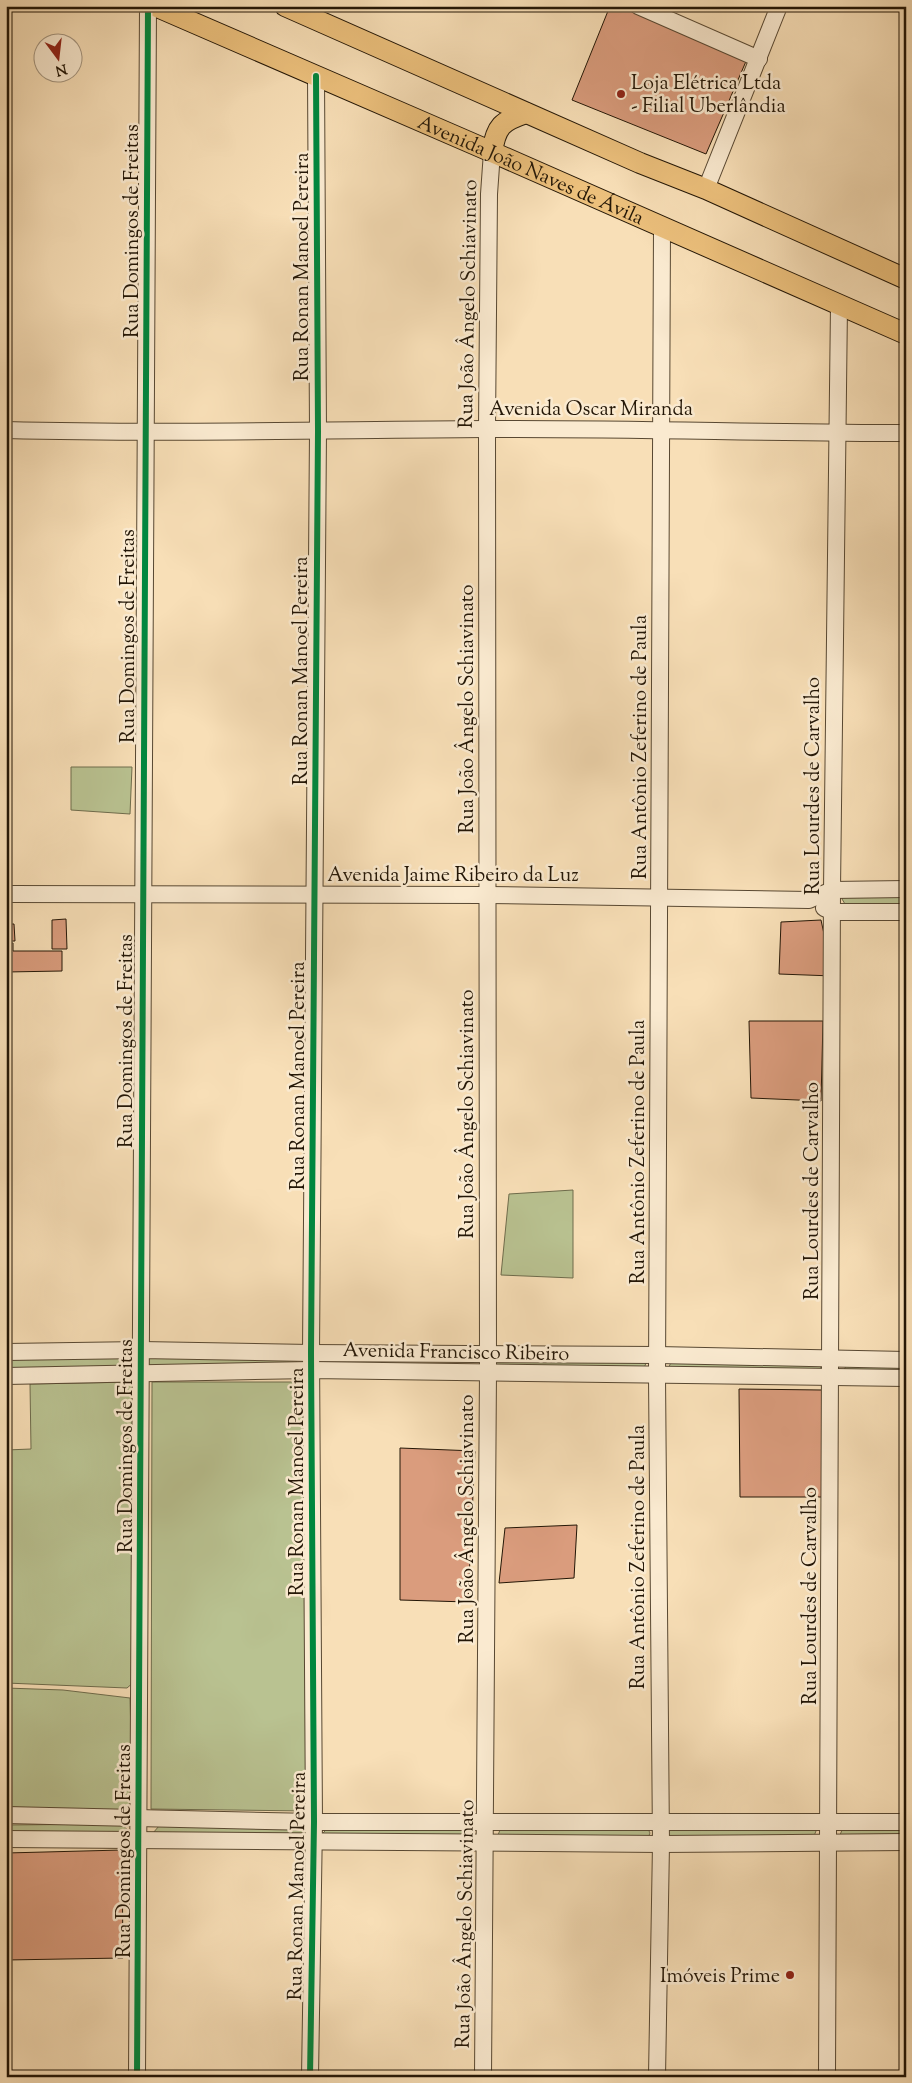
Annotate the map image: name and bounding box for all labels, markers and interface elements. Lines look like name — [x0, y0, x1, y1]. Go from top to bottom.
north arrow — [32, 32, 82, 82]
text: N — [53, 58, 69, 80]
place label: Loja Elétrica Ltda - Filial Uberlândia — [631, 70, 786, 122]
marker: Loja Elétrica Ltda - Filial Uberlândia — [615, 88, 627, 100]
street label: Avenida João Naves de Ávila — [412, 109, 648, 234]
street label: Rua Domingos de Freitas — [119, 124, 148, 338]
street label: Rua Ronan Manoel Pereira — [289, 153, 318, 381]
street label: Rua João Ângelo Schiavinato — [452, 179, 486, 429]
street label: Avenida Oscar Miranda — [489, 396, 693, 425]
street label: Rua Domingos de Freitas — [115, 529, 144, 743]
street label: Rua Ronan Manoel Pereira — [288, 557, 317, 785]
street label: Rua João Ângelo Schiavinato — [453, 584, 483, 833]
street label: Rua Antônio Zeferino de Paula — [627, 615, 656, 879]
street label: Rua Lourdes de Carvalho — [800, 677, 829, 895]
street label: Avenida Jaime Ribeiro da Luz — [327, 862, 579, 891]
street label: Rua Domingos de Freitas — [113, 934, 142, 1148]
street label: Rua Ronan Manoel Pereira — [285, 962, 314, 1190]
street label: Rua João Ângelo Schiavinato — [453, 989, 483, 1238]
street label: Rua Antônio Zeferino de Paula — [625, 1020, 654, 1284]
street label: Rua Lourdes de Carvalho — [799, 1082, 828, 1300]
street label: Avenida Francisco Ribeiro — [342, 1337, 570, 1370]
street label: Rua Domingos de Freitas — [113, 1339, 142, 1553]
street label: Rua Ronan Manoel Pereira — [284, 1368, 313, 1596]
street label: Rua João Ângelo Schiavinato — [453, 1394, 483, 1643]
street label: Rua Antônio Zeferino de Paula — [625, 1425, 654, 1689]
street label: Rua Lourdes de Carvalho — [797, 1487, 826, 1705]
street label: Rua Domingos de Freitas — [111, 1744, 140, 1958]
street label: Rua Ronan Manoel Pereira — [282, 1771, 315, 2001]
street label: Rua João Ângelo Schiavinato — [449, 1799, 483, 2049]
place label: Imóveis Prime — [660, 1963, 780, 1992]
marker: Imóveis Prime — [784, 1969, 796, 1981]

